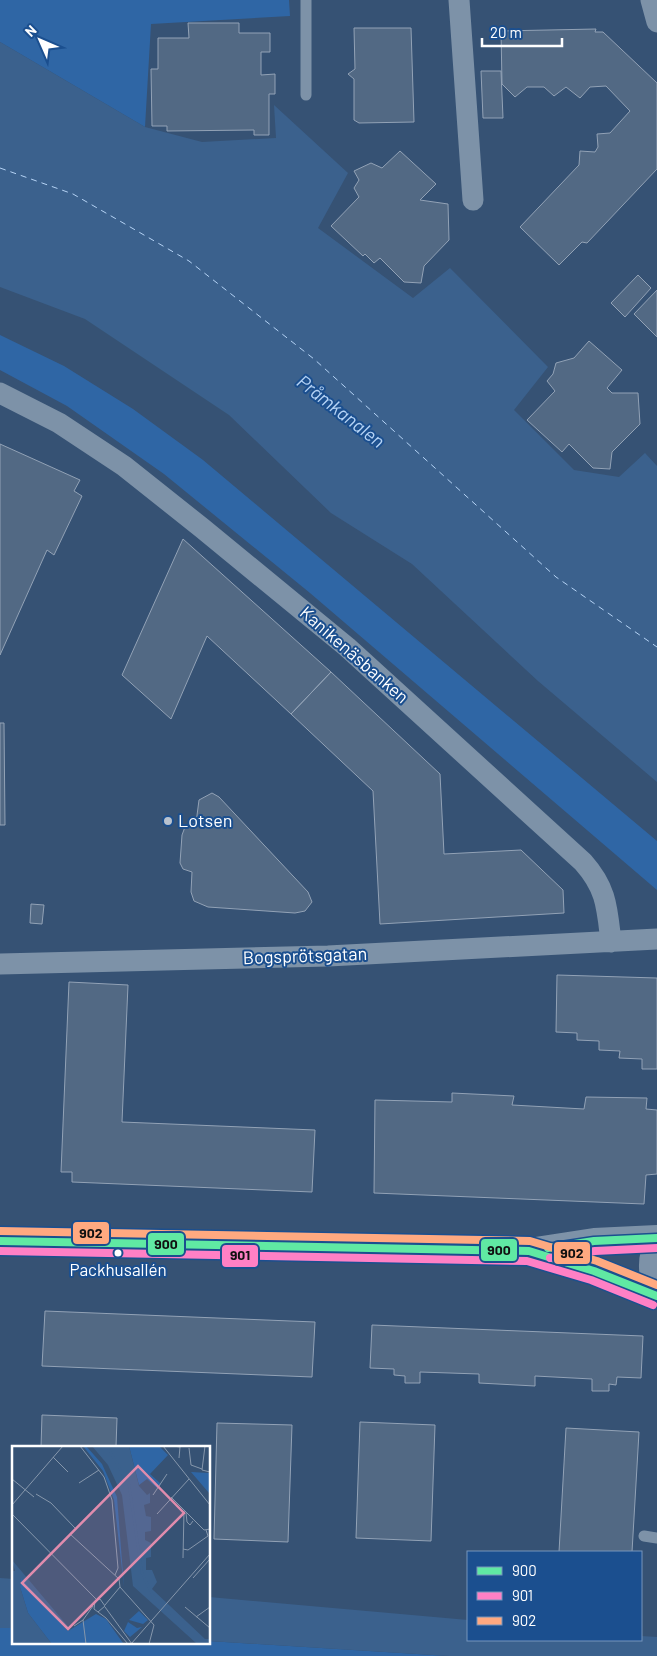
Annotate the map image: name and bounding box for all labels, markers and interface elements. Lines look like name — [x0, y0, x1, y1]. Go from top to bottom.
north arrow — [15, 15, 65, 65]
scale bar — [482, 15, 562, 47]
text: N — [21, 21, 40, 40]
text: 20 m — [490, 23, 522, 41]
water label: Pråmkanalen — [293, 369, 390, 452]
street label: Kanikenäsbanken — [296, 601, 414, 707]
place label: Lotsen — [178, 809, 232, 831]
marker: Lotsen — [162, 815, 174, 827]
street label: Bogsprötsgatan — [242, 942, 368, 968]
line badge: 902 — [72, 1221, 110, 1245]
text: 902 — [79, 1224, 103, 1241]
line badge: 900 — [147, 1232, 185, 1256]
text: 900 — [154, 1235, 178, 1252]
line badge: 900 — [480, 1238, 518, 1262]
text: 900 — [487, 1241, 511, 1258]
line badge: 902 — [553, 1241, 591, 1265]
line badge: 901 — [221, 1244, 259, 1268]
text: 902 — [560, 1244, 584, 1261]
text: 901 — [230, 1246, 250, 1263]
marker: Packhusallén — [113, 1248, 123, 1258]
place label: Packhusallén — [69, 1259, 167, 1279]
inset map — [12, 1446, 210, 1644]
legend — [467, 1551, 642, 1641]
text: 900 — [512, 1561, 537, 1579]
text: 901 — [512, 1586, 533, 1604]
text: 902 — [512, 1611, 536, 1629]

